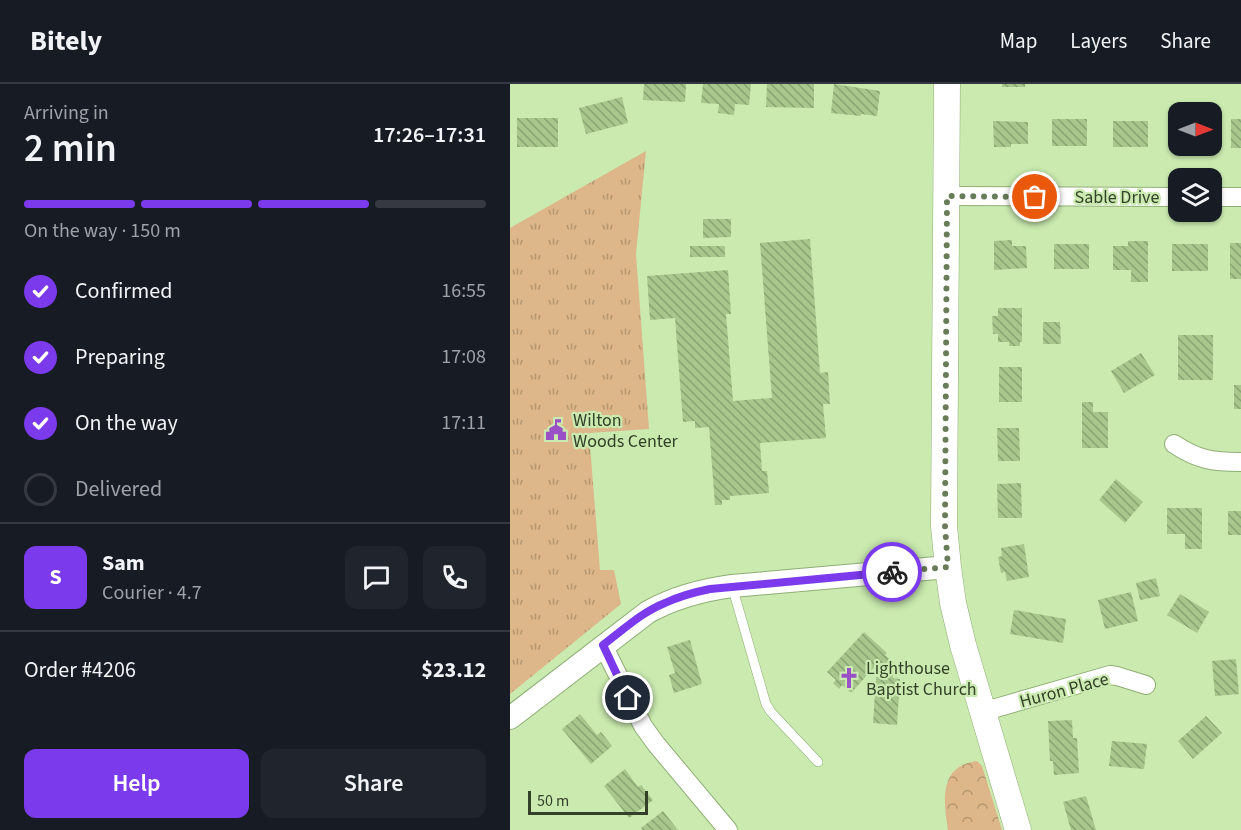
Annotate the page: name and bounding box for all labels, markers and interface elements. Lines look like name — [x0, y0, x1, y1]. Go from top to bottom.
text: Bitely — [30, 21, 102, 61]
text: Map — [1000, 26, 1037, 56]
text: Layers — [1070, 26, 1127, 56]
text: Share — [1160, 26, 1211, 56]
text: Arriving in — [24, 99, 109, 127]
north arrow — [1168, 102, 1222, 156]
map controls — [1168, 102, 1222, 222]
text: 17:26–17:31 — [373, 119, 486, 151]
text: 2 min — [24, 121, 117, 177]
button: layers — [1168, 168, 1222, 222]
pin — [1009, 171, 1060, 222]
icon: bag — [1018, 180, 1051, 213]
street label: Sable Drive — [1075, 185, 1159, 210]
text: On the way · 150 m — [24, 217, 181, 245]
icon: check — [24, 275, 57, 308]
text: Confirmed — [75, 275, 172, 307]
text: 16:55 — [441, 277, 486, 305]
icon: check — [24, 341, 57, 374]
text: Preparing — [75, 341, 165, 373]
text: 17:08 — [441, 343, 486, 371]
icon: check — [24, 407, 57, 440]
text: On the way — [75, 407, 178, 439]
place label: Wilton Woods Center — [573, 408, 679, 454]
text: 17:11 — [441, 409, 486, 437]
public building icon: Wilton Woods Center — [544, 418, 568, 442]
text: Delivered — [75, 473, 162, 505]
courier — [862, 542, 922, 602]
button: chat — [345, 546, 408, 609]
button: phone — [423, 546, 486, 609]
text: Sam — [102, 547, 145, 579]
icon: bike — [876, 556, 909, 589]
text: S — [49, 561, 62, 593]
text: Courier · 4.7 — [102, 579, 202, 607]
text: Order #4206 — [24, 654, 136, 686]
text: $23.12 — [421, 654, 486, 686]
place label: Lighthouse Baptist Church — [866, 656, 977, 702]
church icon: Lighthouse Baptist Church — [837, 666, 861, 690]
street label: Huron Place — [1017, 667, 1112, 714]
pin — [602, 672, 653, 723]
icon: home — [611, 681, 644, 714]
button: Help — [24, 749, 249, 818]
button: Share — [261, 749, 486, 818]
scale bar — [528, 788, 648, 816]
text: 50 m — [537, 790, 569, 812]

